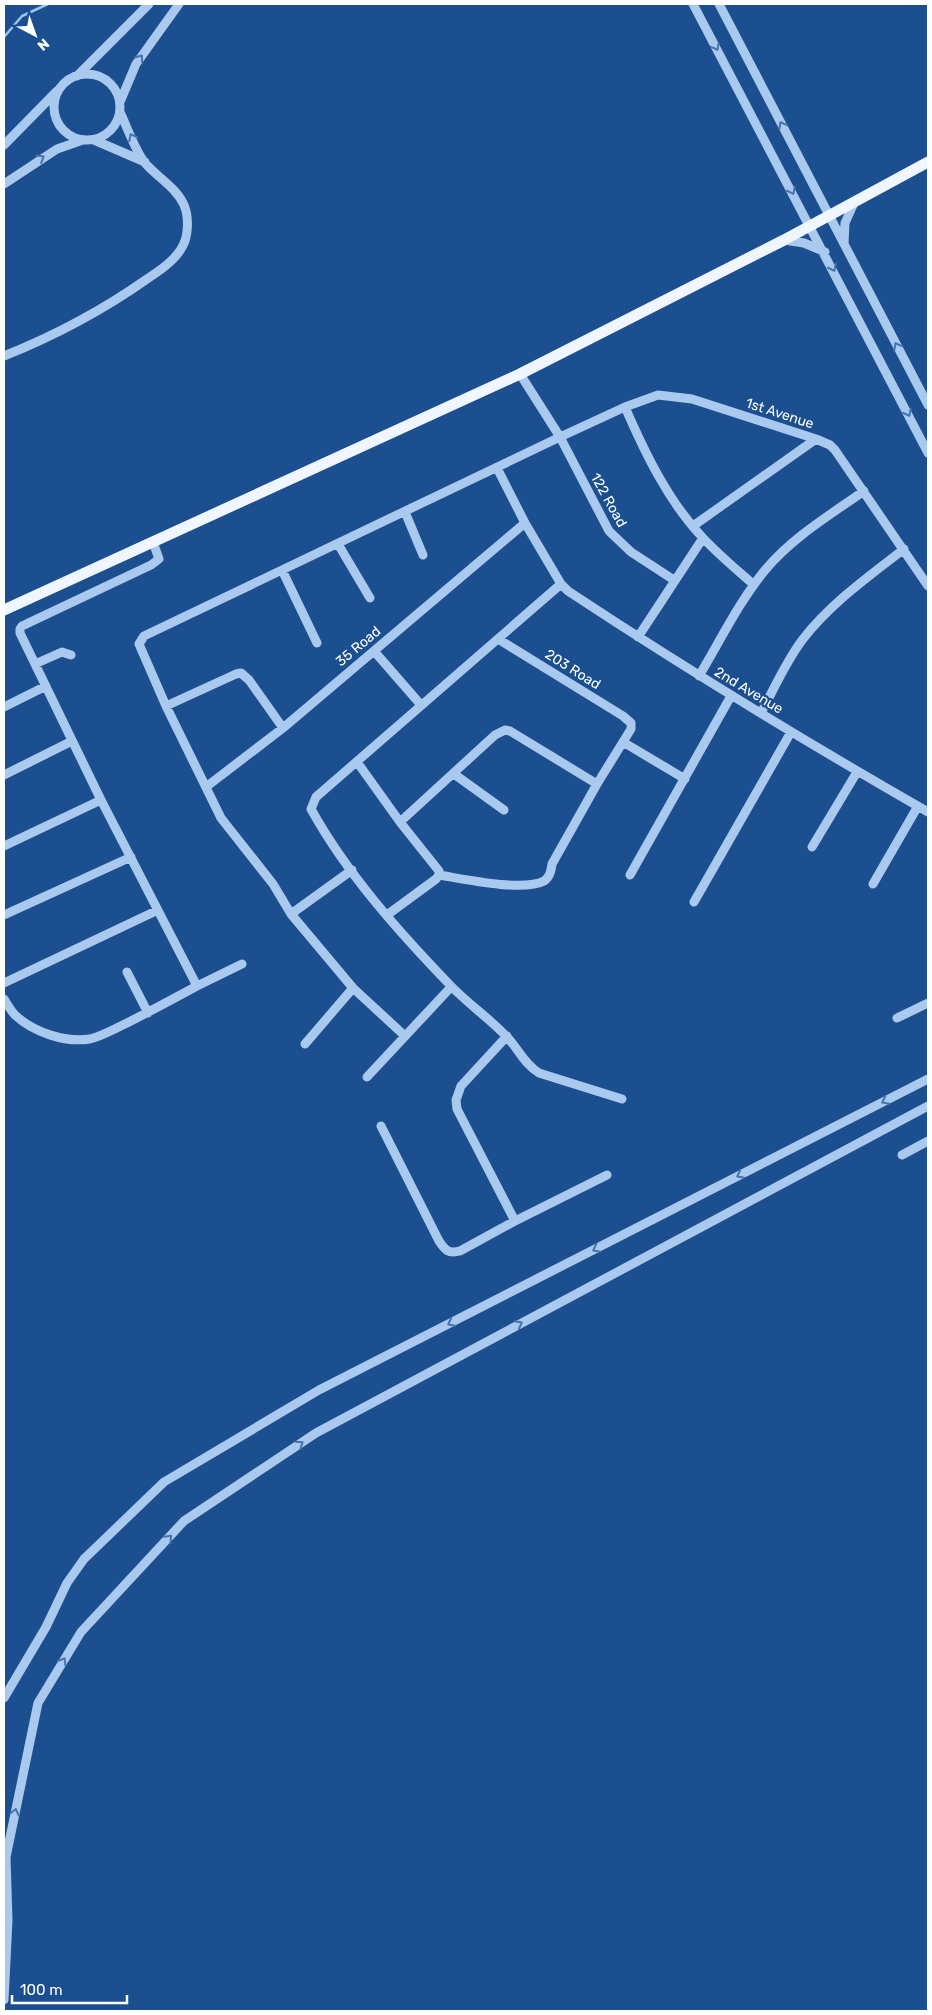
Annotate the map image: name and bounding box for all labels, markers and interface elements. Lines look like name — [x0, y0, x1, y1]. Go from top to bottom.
north arrow — [10, 10, 60, 60]
text: N — [34, 35, 53, 54]
one-way arrow — [710, 42, 720, 51]
one-way arrow — [134, 54, 143, 64]
one-way arrow — [778, 121, 788, 130]
one-way arrow — [128, 133, 138, 142]
one-way arrow — [36, 155, 45, 165]
one-way arrow — [786, 185, 796, 194]
one-way arrow — [827, 263, 837, 272]
one-way arrow — [893, 343, 903, 352]
street label: 1st Avenue — [744, 394, 816, 433]
one-way arrow — [902, 407, 912, 416]
street label: 122 Road — [587, 470, 630, 530]
street label: 35 Road — [332, 623, 384, 670]
street label: 203 Road — [542, 646, 604, 693]
street label: 2nd Avenue — [711, 663, 786, 718]
one-way arrow — [881, 1095, 890, 1105]
one-way arrow — [736, 1169, 745, 1179]
one-way arrow — [592, 1243, 601, 1253]
one-way arrow — [447, 1317, 456, 1327]
one-way arrow — [514, 1320, 523, 1330]
one-way arrow — [295, 1440, 304, 1450]
one-way arrow — [163, 1535, 172, 1544]
one-way arrow — [57, 1658, 67, 1667]
one-way arrow — [10, 1808, 20, 1817]
scale bar — [12, 1972, 128, 2004]
text: 100 m — [20, 1981, 62, 1999]

